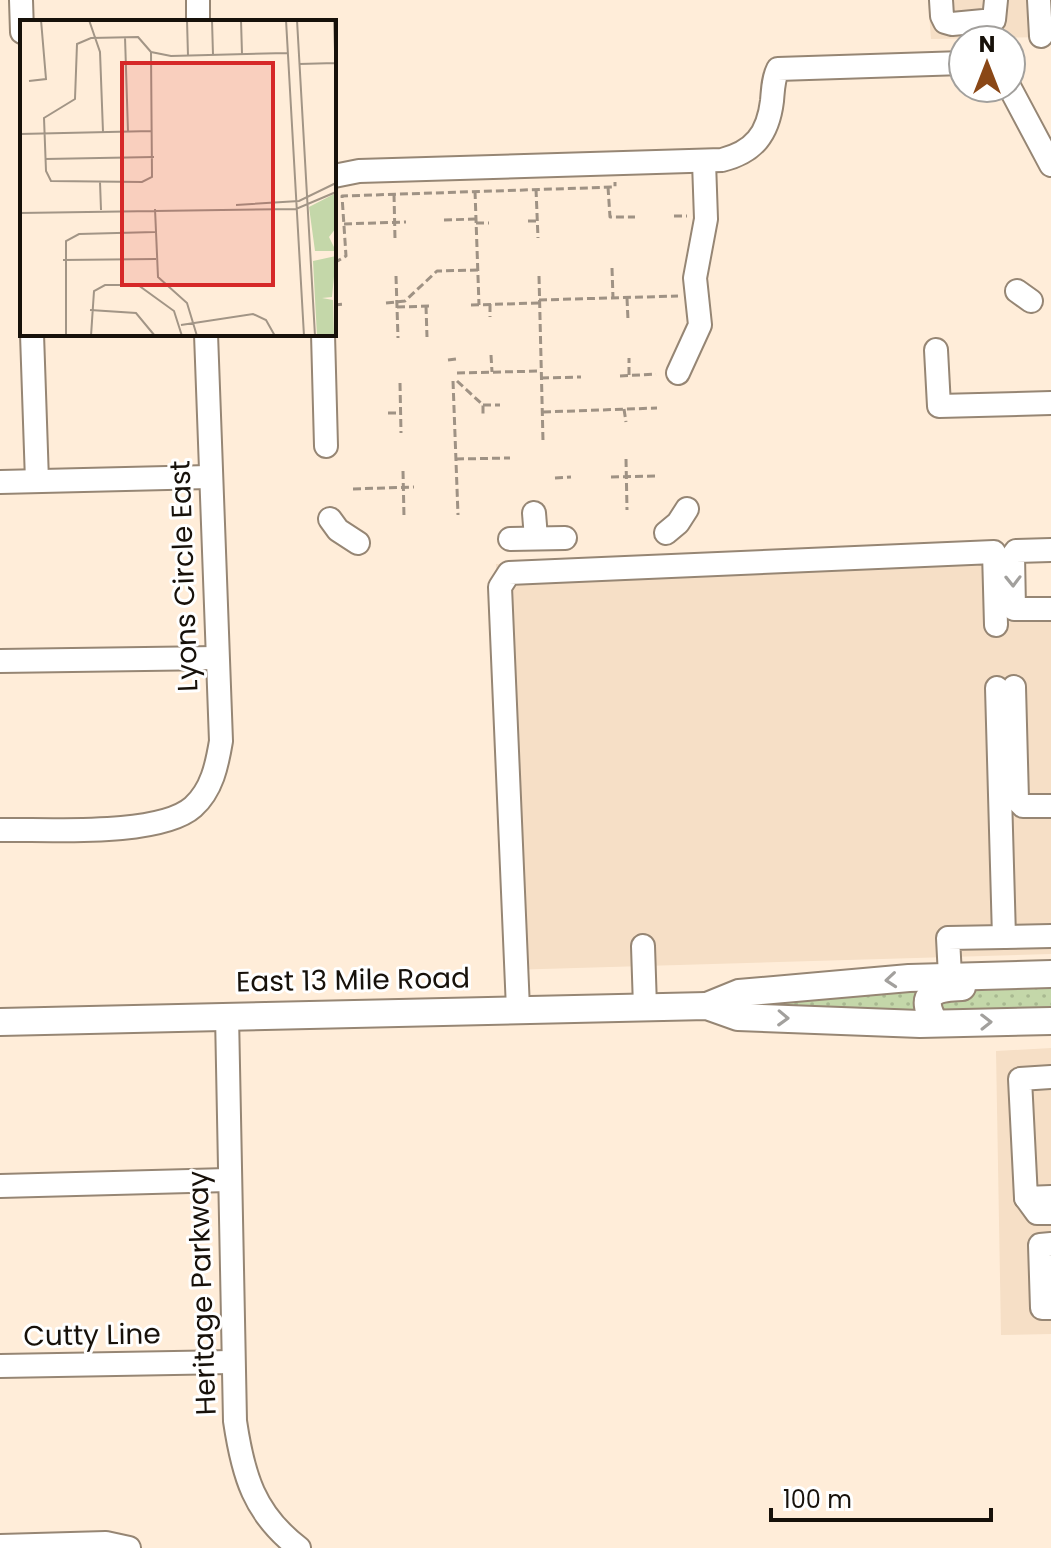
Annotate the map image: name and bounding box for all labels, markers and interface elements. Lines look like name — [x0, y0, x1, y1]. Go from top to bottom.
inset map — [20, 20, 336, 336]
north arrow — [947, 24, 1027, 104]
text: N — [979, 29, 995, 60]
street label: Lyons Circle East — [160, 460, 208, 692]
one-way arrow — [1005, 575, 1022, 588]
street label: East 13 Mile Road — [236, 958, 470, 1002]
one-way arrow — [884, 971, 897, 988]
one-way arrow — [777, 1010, 790, 1027]
one-way arrow — [980, 1013, 993, 1031]
street label: Heritage Parkway — [178, 1170, 226, 1416]
street label: Cutty Line — [23, 1314, 161, 1356]
scale bar — [771, 1472, 991, 1522]
text: 100 m — [783, 1483, 852, 1516]

